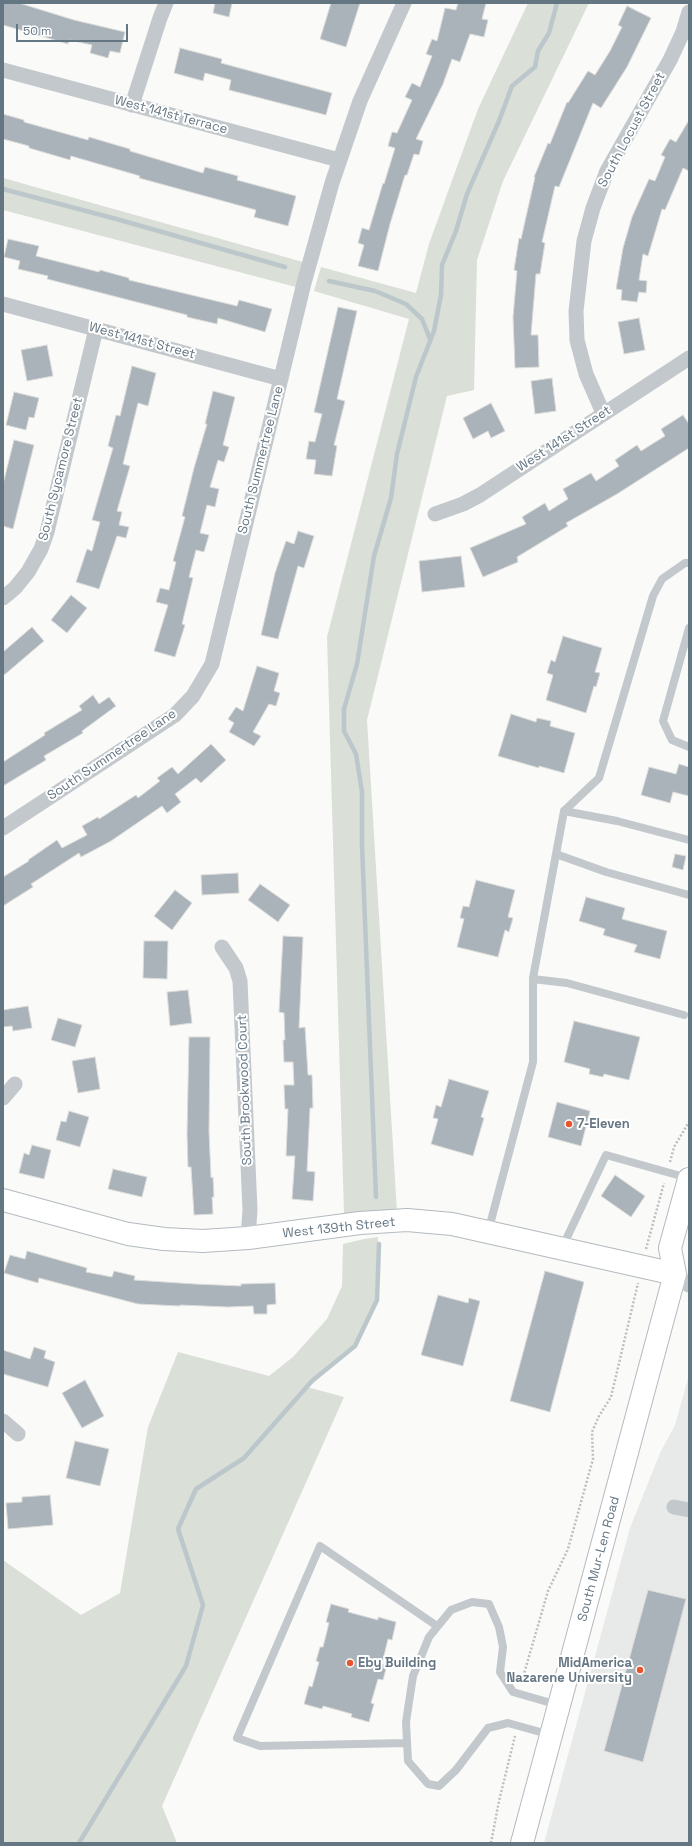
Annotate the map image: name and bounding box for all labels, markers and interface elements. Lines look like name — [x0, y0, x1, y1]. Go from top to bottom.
scale bar — [18, 16, 130, 42]
text: 50 m — [23, 23, 51, 39]
street label: South Locust Street — [595, 70, 669, 190]
street label: West 141st Terrace — [113, 92, 229, 138]
street label: West 141st Street — [87, 319, 197, 363]
street label: South Summertree Lane — [235, 384, 287, 536]
street label: South Sycamore Street — [36, 396, 86, 542]
street label: West 141st Street — [514, 403, 614, 475]
street label: South Summertree Lane — [45, 706, 179, 804]
street label: South Brookwood Court — [235, 1014, 255, 1166]
place label: 7-Eleven — [577, 1116, 630, 1132]
marker: 7-Eleven — [564, 1119, 574, 1129]
street label: West 139th Street — [282, 1214, 396, 1242]
street label: South Mur-Len Road — [575, 1495, 623, 1623]
place label: Eby Building — [358, 1655, 436, 1671]
place label: MidAmerica Nazarene University — [506, 1655, 632, 1686]
marker: Eby Building — [345, 1658, 355, 1668]
marker: MidAmerica Nazarene University — [635, 1665, 645, 1675]

